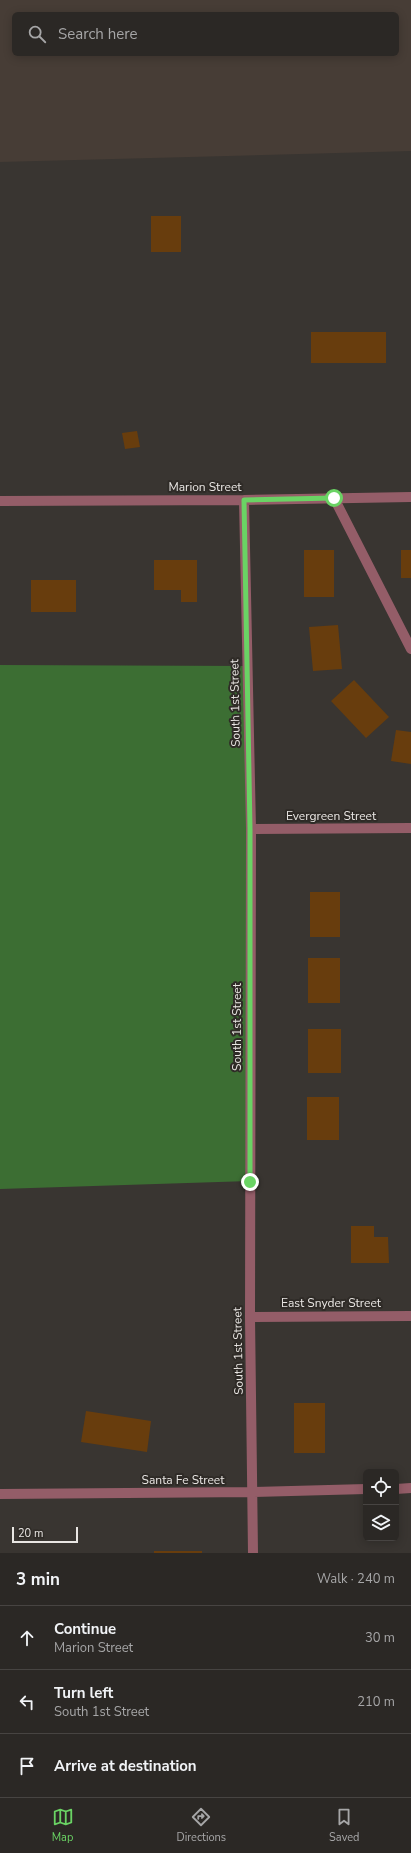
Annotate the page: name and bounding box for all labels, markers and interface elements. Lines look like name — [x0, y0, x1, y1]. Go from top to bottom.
search box — [12, 12, 399, 56]
icon: search — [26, 23, 48, 45]
text: Search here — [58, 24, 138, 44]
street label: Marion Street — [168, 479, 242, 495]
route start — [325, 489, 343, 507]
street label: South 1st Street — [226, 658, 244, 747]
street label: Evergreen Street — [286, 808, 377, 824]
street label: South 1st Street — [229, 982, 245, 1071]
route end — [241, 1173, 259, 1191]
street label: East Snyder Street — [281, 1295, 382, 1311]
street label: South 1st Street — [229, 1306, 247, 1395]
map controls — [363, 1469, 399, 1541]
button: locate — [363, 1469, 399, 1505]
street label: Santa Fe Street — [142, 1472, 225, 1488]
button: layers — [363, 1505, 399, 1541]
scale bar — [12, 1525, 78, 1544]
text: 20 m — [18, 1526, 43, 1541]
text: 3 min — [16, 1568, 60, 1591]
text: Walk · 240 m — [317, 1570, 395, 1588]
text: Continue — [54, 1619, 116, 1639]
icon: ahead — [16, 1627, 38, 1649]
text: 30 m — [365, 1629, 395, 1647]
text: Marion Street — [54, 1639, 133, 1657]
text: Turn left — [54, 1683, 113, 1703]
icon: left — [16, 1691, 38, 1713]
text: 210 m — [357, 1693, 395, 1711]
text: South 1st Street — [54, 1703, 149, 1721]
icon: arrive — [16, 1755, 38, 1777]
text: Arrive at destination — [54, 1756, 197, 1776]
tab: Map — [52, 1806, 74, 1845]
tab: Directions — [177, 1806, 226, 1845]
tab: Saved — [329, 1806, 359, 1845]

